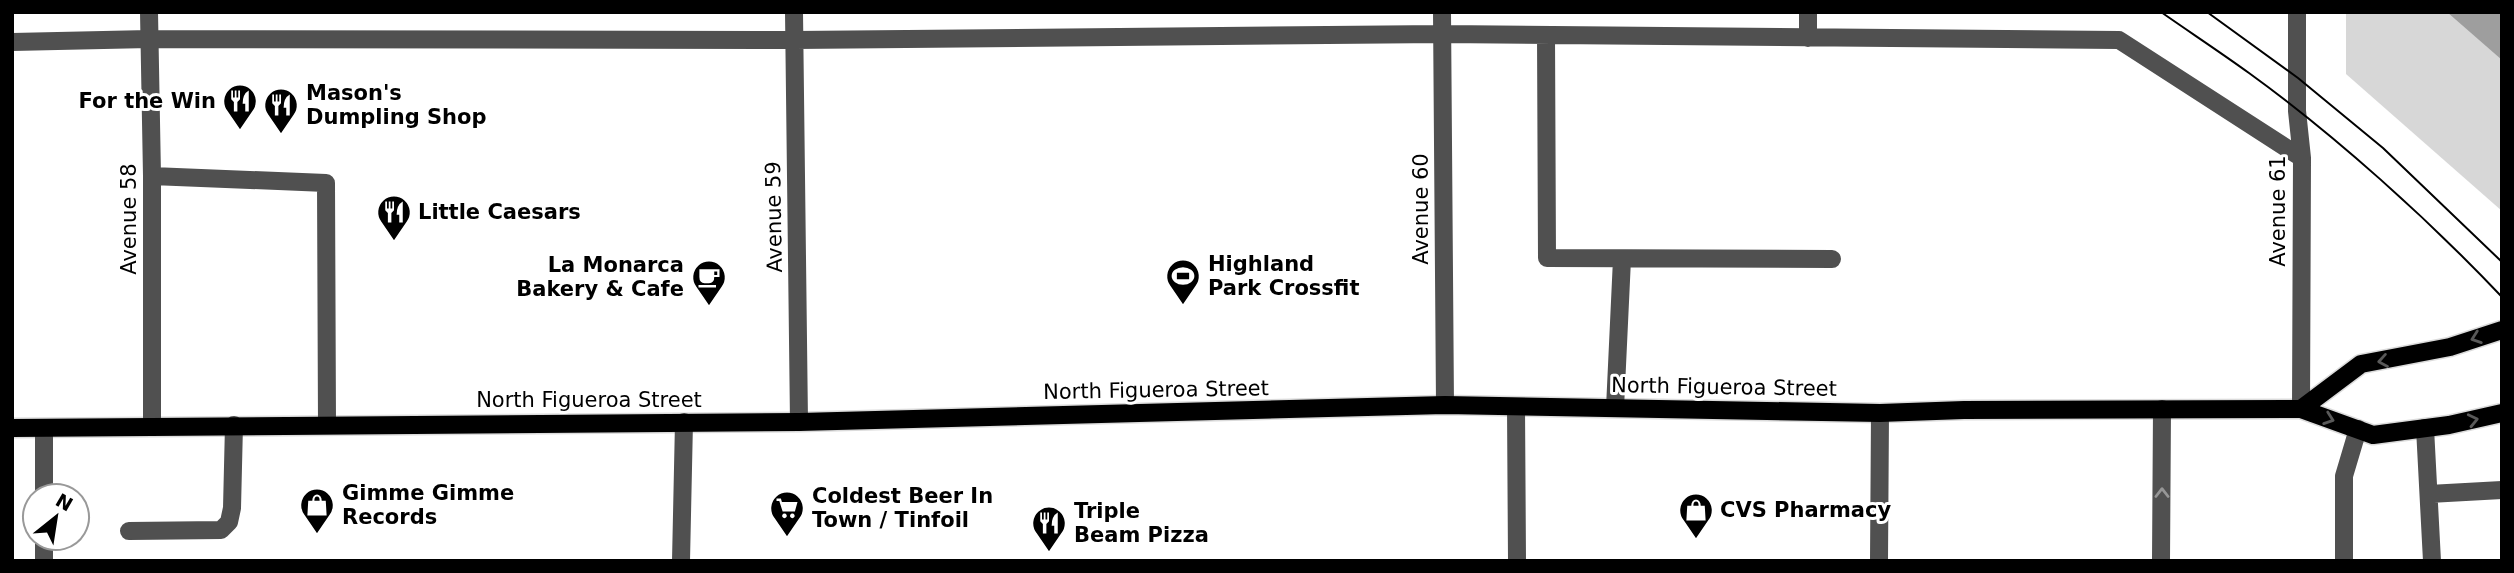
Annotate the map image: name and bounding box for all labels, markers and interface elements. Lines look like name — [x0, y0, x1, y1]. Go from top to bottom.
place label: Mason's Dumpling Shop — [306, 81, 487, 129]
restaurant icon: For the Win — [221, 82, 259, 131]
restaurant icon: Mason's Dumpling Shop — [262, 86, 300, 135]
place label: For the Win — [79, 89, 216, 113]
street label: Avenue 60 — [1409, 153, 1433, 265]
street label: Avenue 61 — [2266, 155, 2290, 267]
street label: Avenue 59 — [761, 161, 787, 273]
street label: Avenue 58 — [117, 163, 141, 275]
restaurant icon: Little Caesars — [375, 193, 413, 242]
place label: Little Caesars — [418, 200, 581, 224]
place label: Highland Park Crossfit — [1208, 252, 1359, 300]
place label: La Monarca Bakery & Cafe — [516, 253, 684, 301]
sports icon: Highland Park Crossfit — [1164, 257, 1202, 306]
cafe icon: La Monarca Bakery & Cafe — [690, 258, 728, 307]
one-way arrow — [2470, 330, 2482, 344]
one-way arrow — [2377, 352, 2389, 367]
street label: North Figueroa Street — [1611, 373, 1837, 401]
street label: North Figueroa Street — [1043, 376, 1269, 404]
street label: North Figueroa Street — [476, 388, 702, 412]
one-way arrow — [2323, 411, 2335, 425]
one-way arrow — [2467, 414, 2479, 428]
place label: Gimme Gimme Records — [342, 481, 514, 529]
north arrow — [21, 482, 91, 552]
place label: Coldest Beer In Town / Tinfoil — [812, 484, 993, 532]
shop icon: Gimme Gimme Records — [298, 486, 336, 535]
one-way arrow — [2154, 487, 2170, 497]
text: N — [52, 489, 77, 516]
supermarket icon: Coldest Beer In Town / Tinfoil — [768, 489, 806, 538]
shop icon: CVS Pharmacy — [1677, 491, 1715, 540]
place label: CVS Pharmacy — [1720, 498, 1891, 522]
place label: Triple Beam Pizza — [1074, 499, 1209, 547]
restaurant icon: Triple Beam Pizza — [1030, 504, 1068, 553]

